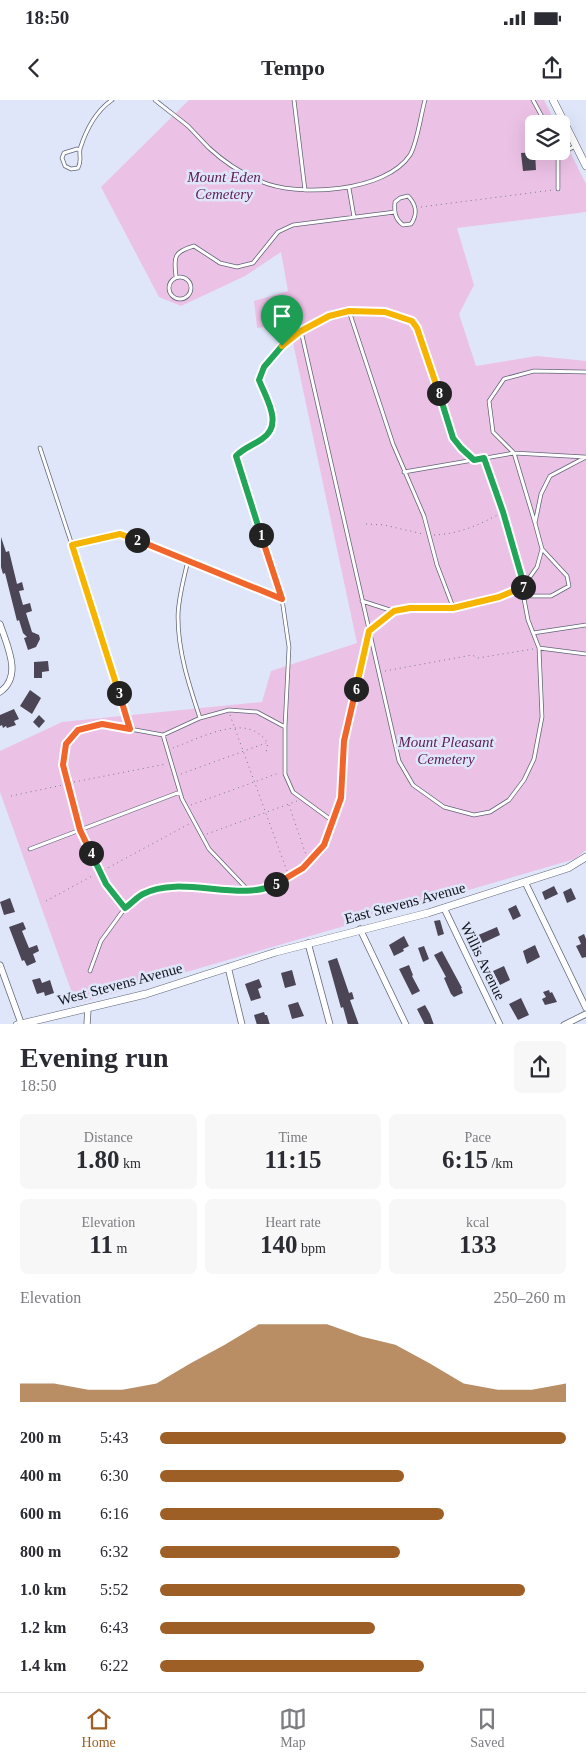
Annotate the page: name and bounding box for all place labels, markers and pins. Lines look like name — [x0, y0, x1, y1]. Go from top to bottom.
pin — [261, 295, 303, 346]
pin: 8 — [426, 380, 452, 406]
pin: 1 — [248, 522, 274, 548]
pin: 2 — [124, 528, 150, 552]
pin: 7 — [510, 574, 536, 600]
pin: 6 — [344, 676, 368, 702]
pin: 3 — [106, 680, 132, 706]
pin: 4 — [78, 840, 104, 866]
pin: 5 — [264, 872, 288, 896]

